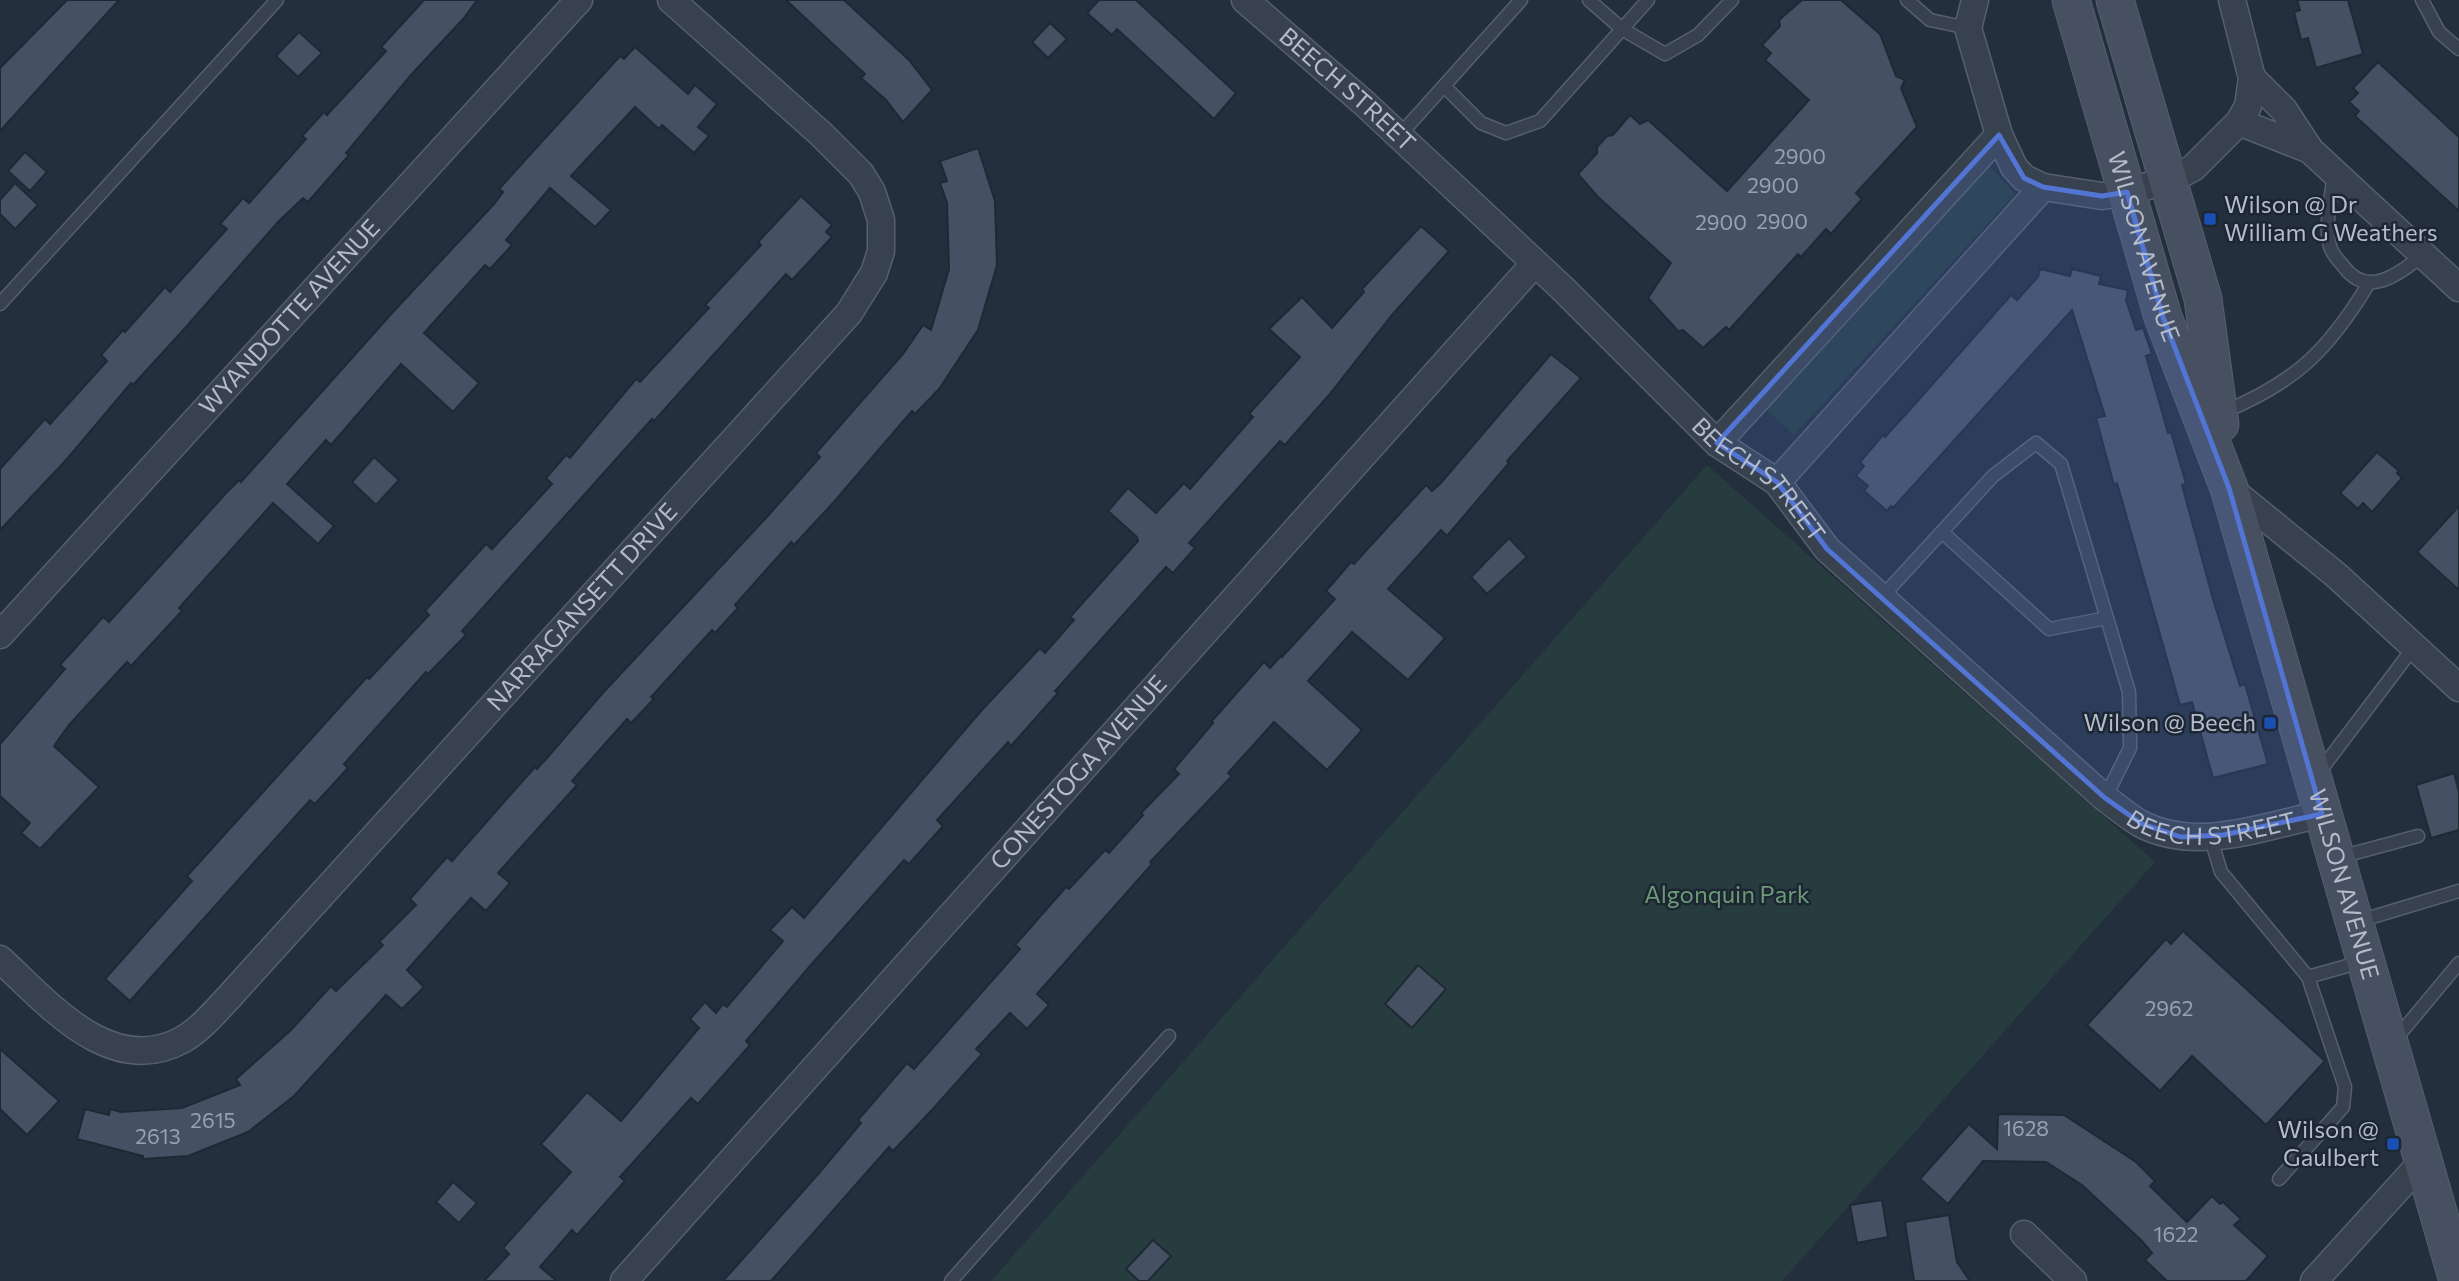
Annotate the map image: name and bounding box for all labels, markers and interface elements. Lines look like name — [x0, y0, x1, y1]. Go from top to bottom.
street label: BEECH STREET — [1274, 21, 1422, 157]
house number: 2900 — [1774, 143, 1826, 168]
street label: WILSON AVENUE — [2103, 148, 2187, 345]
house number: 2900 — [1747, 172, 1799, 197]
place label: Wilson @ Dr William G Weathers — [2224, 189, 2438, 246]
house number: 2900 — [1756, 208, 1808, 233]
house number: 2900 — [1695, 209, 1747, 234]
marker: Wilson @ Dr William G Weathers — [2202, 211, 2218, 227]
street label: WYANDOTTE AVENUE — [192, 213, 385, 420]
street label: BEECH STREET — [1687, 411, 1832, 547]
street label: NARRAGANSETT DRIVE — [480, 496, 683, 716]
street label: CONESTOGA AVENUE — [983, 669, 1172, 875]
place label: Wilson @ Beech — [2083, 707, 2256, 736]
marker: Wilson @ Beech — [2262, 715, 2278, 731]
street label: WILSON AVENUE — [2304, 785, 2386, 983]
street label: BEECH STREET — [2122, 803, 2298, 850]
park label: Algonquin Park — [1644, 879, 1810, 908]
house number: 2962 — [2145, 995, 2193, 1020]
house number: 2615 — [190, 1107, 236, 1132]
place label: Wilson @ Gaulbert — [2277, 1114, 2379, 1171]
house number: 1628 — [2003, 1115, 2049, 1140]
house number: 2613 — [135, 1123, 181, 1148]
marker: Wilson @ Gaulbert — [2385, 1136, 2401, 1152]
house number: 1622 — [2154, 1221, 2198, 1246]

